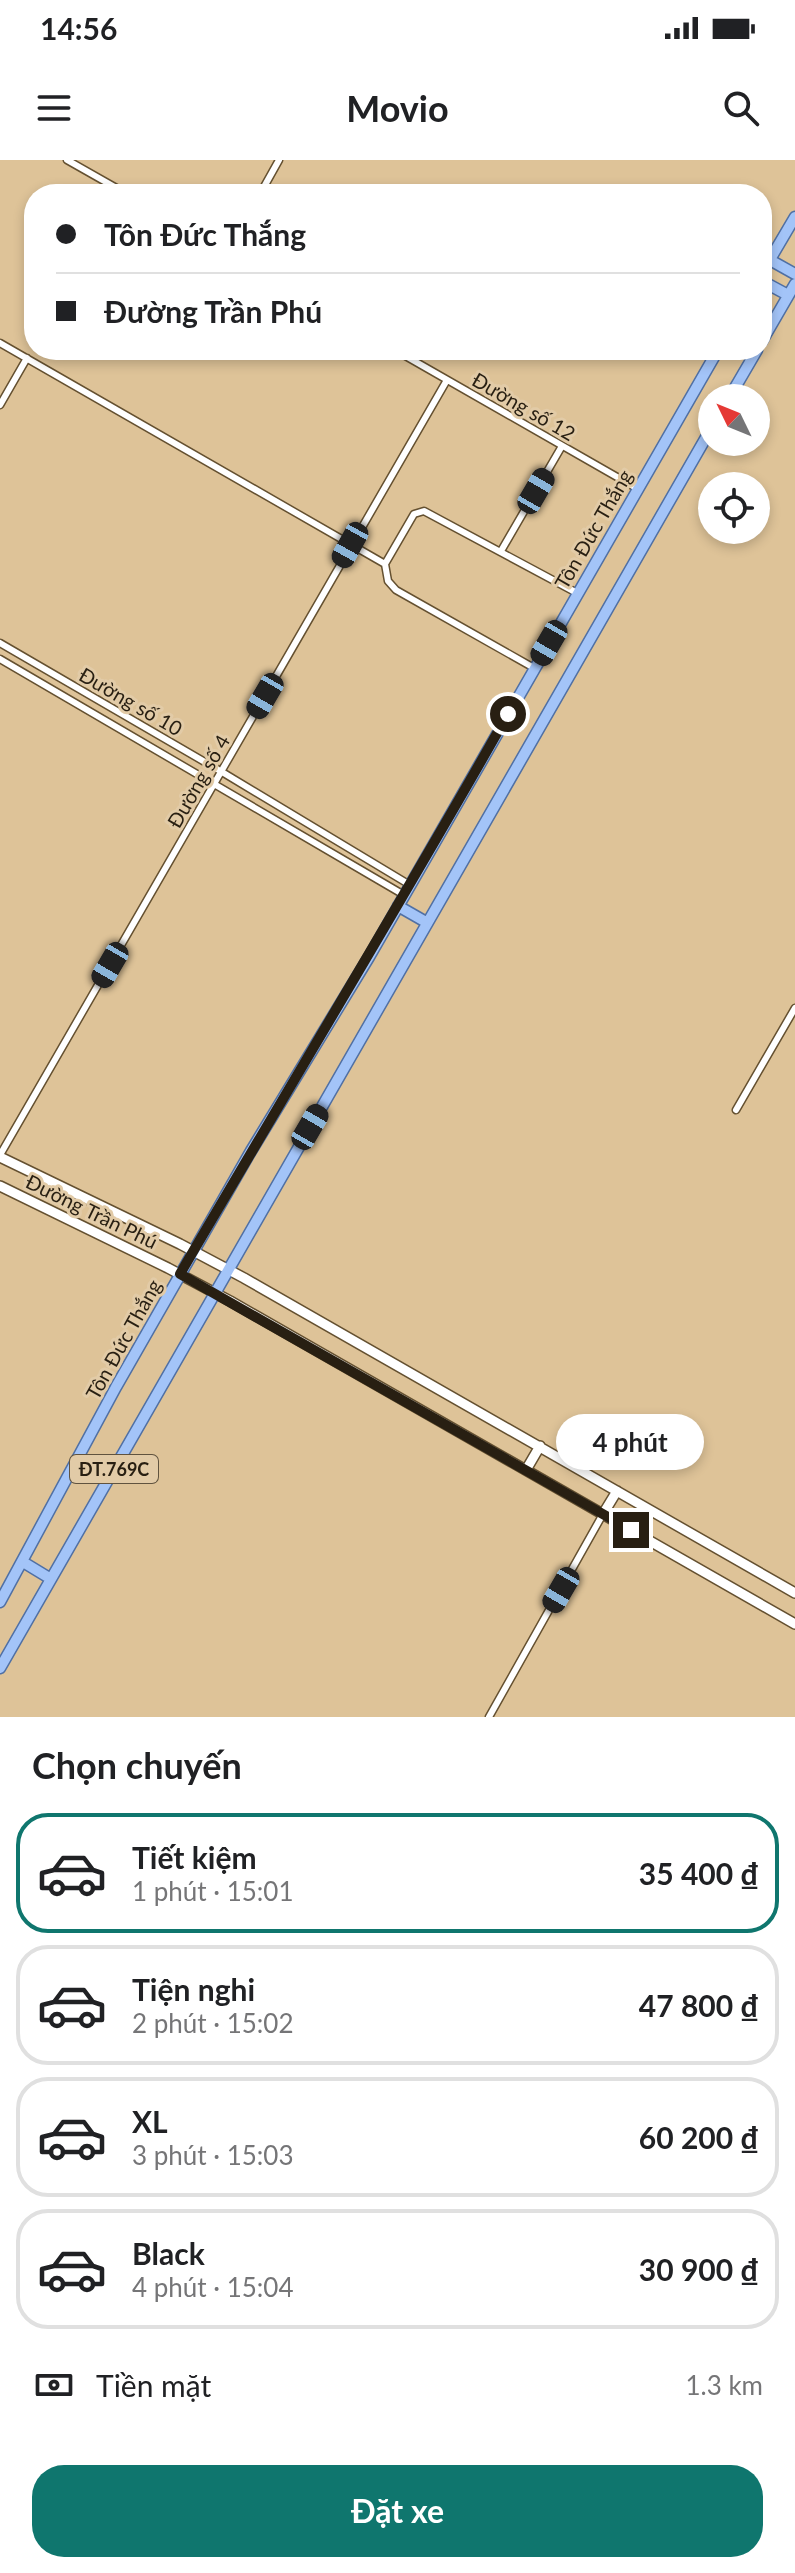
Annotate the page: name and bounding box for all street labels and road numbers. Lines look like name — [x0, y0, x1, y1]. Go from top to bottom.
street label: Đường số 12 — [468, 367, 580, 445]
street label: Tôn Đức Thắng — [549, 465, 637, 593]
street label: Đường số 10 — [75, 662, 187, 740]
street label: Đường số 4 — [162, 730, 234, 832]
street label: Đường Trần Phú — [22, 1169, 162, 1253]
street label: Tôn Đức Thắng — [80, 1275, 166, 1403]
road number: ĐT.769C — [70, 1455, 158, 1483]

